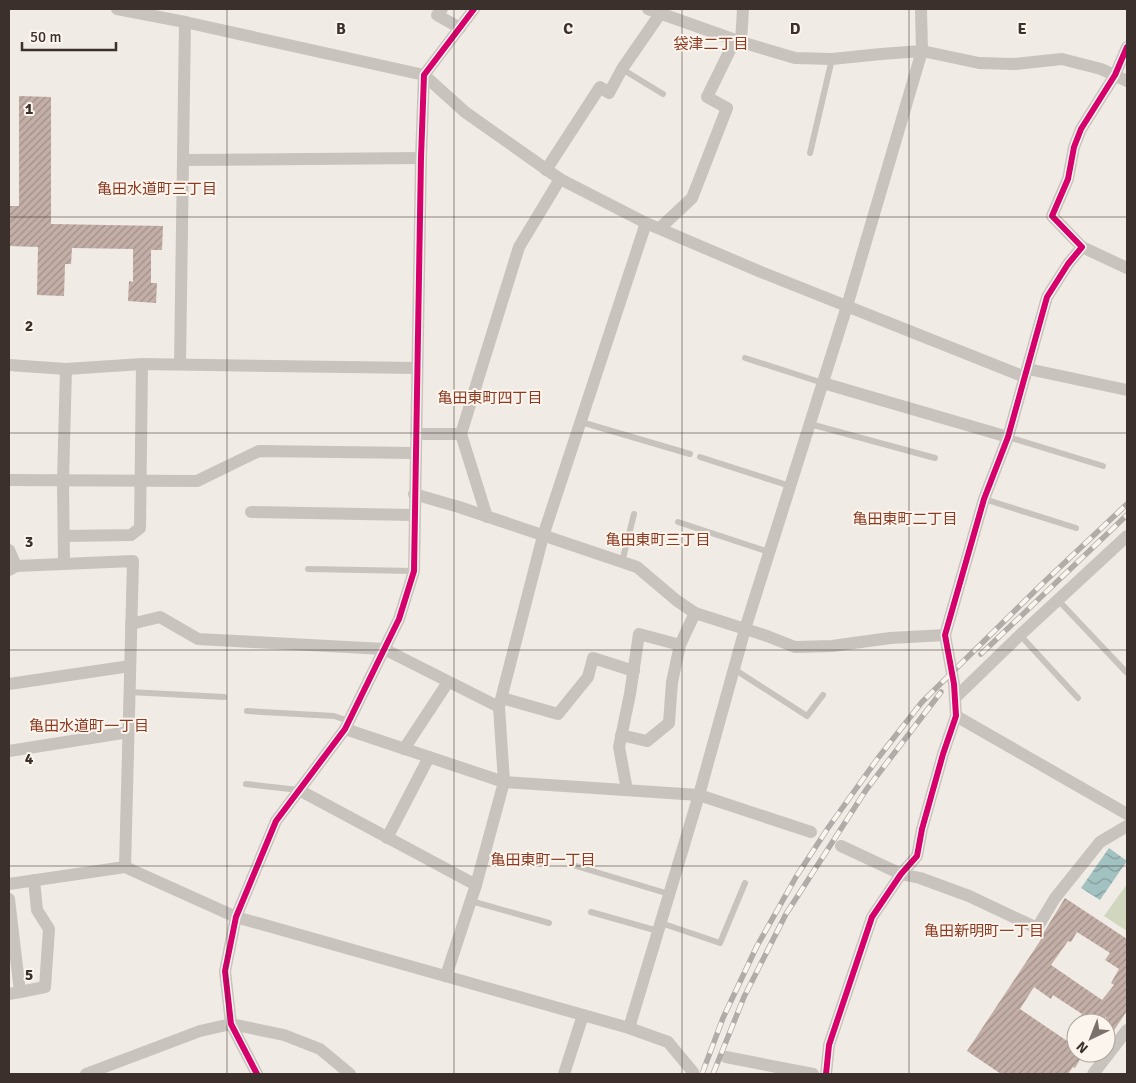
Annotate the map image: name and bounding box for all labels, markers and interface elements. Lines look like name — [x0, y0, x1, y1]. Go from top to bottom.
text: B — [336, 19, 346, 39]
text: C — [563, 19, 573, 39]
text: D — [790, 19, 801, 39]
text: E — [1017, 19, 1027, 39]
scale bar — [22, 20, 116, 52]
text: 50 m — [30, 28, 61, 46]
district label: 袋津二丁目 — [673, 35, 749, 53]
text: 1 — [25, 99, 34, 119]
district label: 亀田水道町三丁目 — [97, 180, 217, 198]
text: 2 — [25, 316, 33, 336]
district label: 亀田東町四丁目 — [437, 389, 543, 407]
district label: 亀田東町二丁目 — [852, 510, 958, 528]
district label: 亀田東町三丁目 — [605, 531, 711, 549]
text: 3 — [25, 532, 33, 552]
district label: 亀田水道町一丁目 — [29, 717, 149, 735]
text: 4 — [25, 749, 34, 769]
district label: 亀田東町一丁目 — [490, 851, 596, 869]
district label: 亀田新明町一丁目 — [924, 922, 1044, 940]
text: 5 — [25, 965, 33, 985]
north arrow — [1066, 1013, 1116, 1063]
text: N — [1073, 1038, 1092, 1057]

